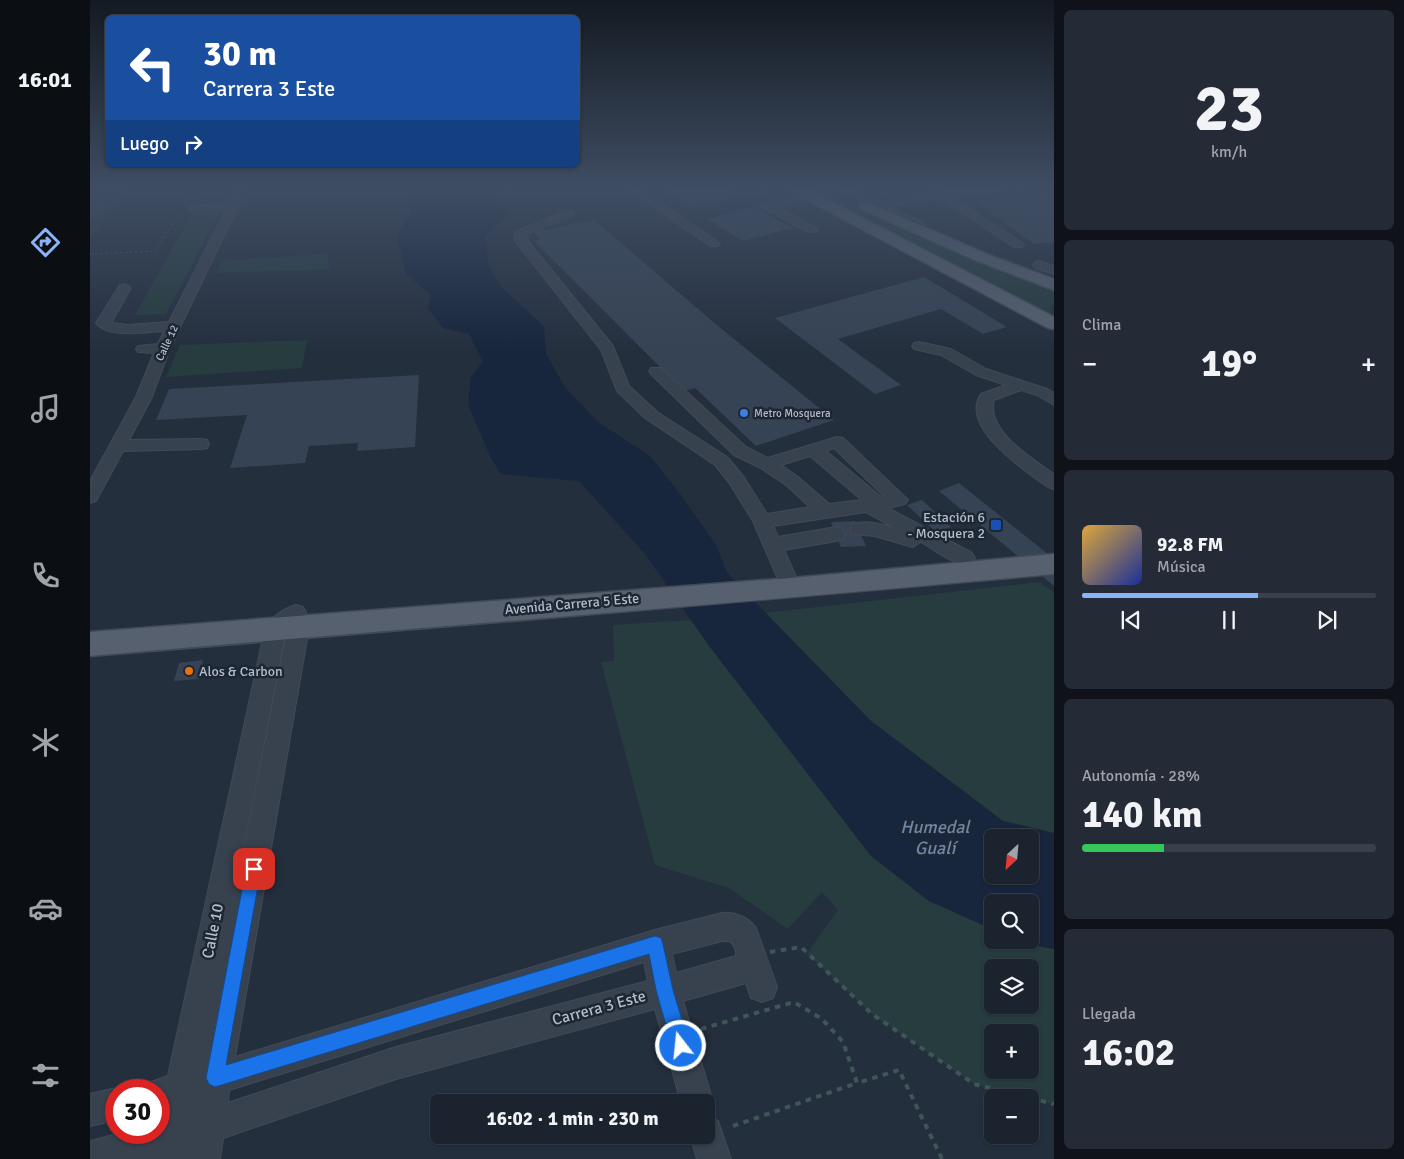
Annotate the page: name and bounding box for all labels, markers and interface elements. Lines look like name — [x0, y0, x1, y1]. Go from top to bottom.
text: 30 m — [203, 32, 277, 75]
icon: left — [120, 35, 185, 100]
text: 16:01 — [18, 66, 72, 93]
text: 23 — [1194, 69, 1264, 149]
text: Carrera 3 Este — [203, 75, 335, 102]
icon: right — [179, 130, 207, 158]
text: Luego — [120, 132, 169, 156]
text: km/h — [1211, 142, 1247, 162]
icon: directions — [28, 225, 63, 260]
text: Clima — [1082, 315, 1121, 335]
street label: Calle 12 — [153, 323, 181, 363]
text: 19° — [1201, 340, 1257, 387]
text: − — [1082, 347, 1097, 381]
text: + — [1361, 347, 1376, 381]
icon: music — [28, 391, 63, 426]
marker: Metro Mosquera — [738, 407, 750, 419]
place label: Metro Mosquera — [754, 407, 831, 420]
place label: Estación 6 - Mosquera 2 — [907, 509, 985, 542]
marker: Estación 6 - Mosquera 2 — [989, 518, 1003, 532]
text: 92.8 FM — [1157, 533, 1223, 557]
text: Música — [1157, 557, 1206, 577]
icon: phone — [28, 558, 63, 593]
street label: Avenida Carrera 5 Este — [504, 590, 640, 618]
icon: previous — [1117, 606, 1145, 634]
icon: pause — [1215, 606, 1243, 634]
icon: next — [1313, 606, 1341, 634]
place label: Alos & Carbon — [199, 663, 283, 680]
marker: Alos & Carbon — [183, 665, 195, 677]
icon: climate — [28, 725, 63, 760]
text: Autonomía · 28% — [1082, 766, 1200, 786]
text: 140 km — [1082, 791, 1203, 838]
water label: Humedal Gualí — [900, 816, 971, 859]
north arrow — [984, 829, 1039, 884]
map controls — [984, 829, 1039, 1144]
pin — [233, 848, 275, 890]
icon: arrive — [240, 855, 268, 883]
icon: car — [28, 891, 63, 926]
button: search — [984, 894, 1039, 949]
street label: Calle 10 — [198, 902, 228, 960]
button: layers — [984, 959, 1039, 1014]
street label: Carrera 3 Este — [550, 986, 648, 1030]
text: Llegada — [1082, 1004, 1136, 1024]
position arrow — [654, 1019, 706, 1071]
button: + — [984, 1024, 1039, 1079]
text: 16:02 — [1082, 1029, 1175, 1076]
icon: filters — [28, 1058, 63, 1093]
speed limit sign: 30 — [105, 1079, 170, 1144]
button: − — [984, 1089, 1039, 1144]
text: 16:02 · 1 min · 230 m — [486, 1107, 659, 1131]

